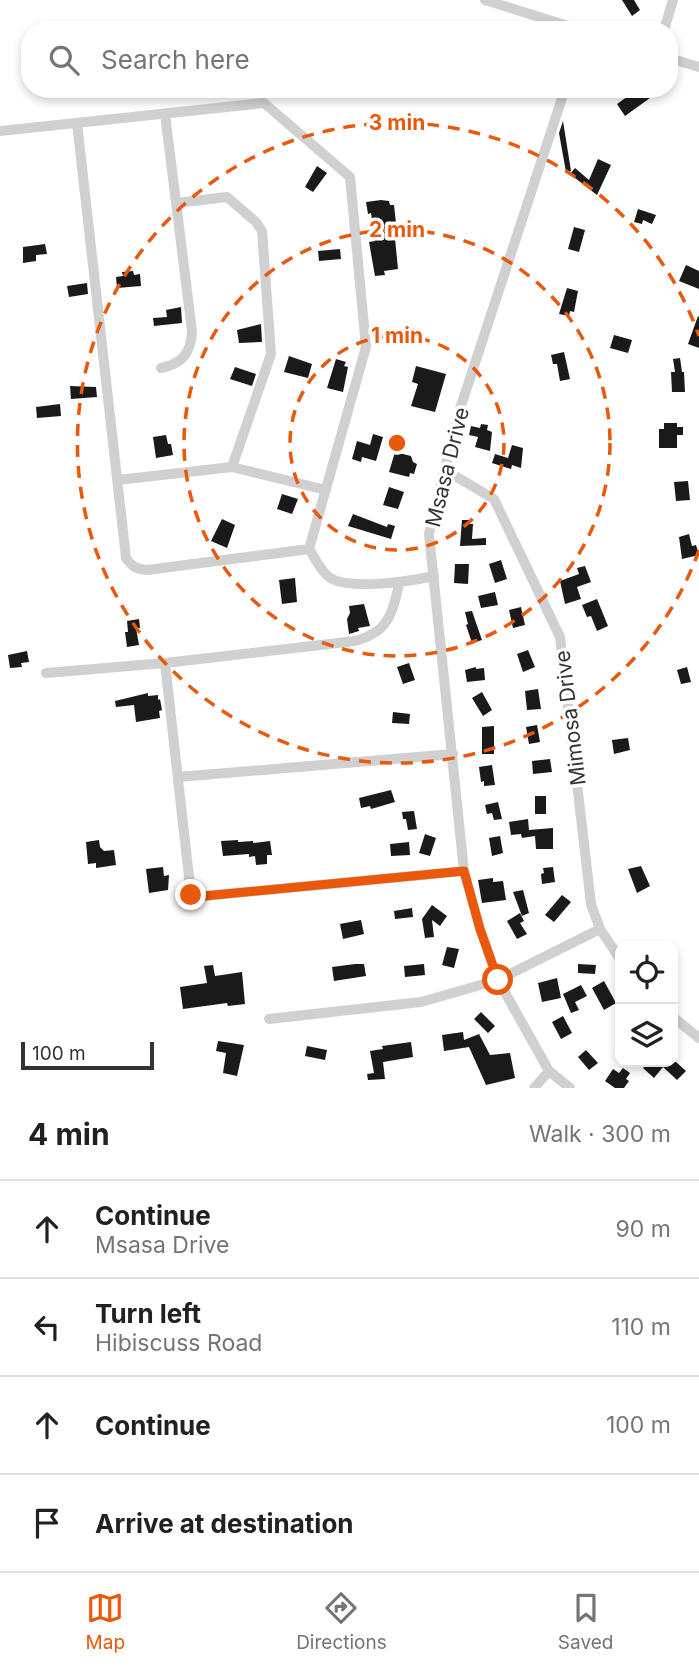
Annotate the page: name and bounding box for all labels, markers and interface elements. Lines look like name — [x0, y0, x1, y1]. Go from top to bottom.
search box — [21, 21, 678, 98]
icon: search — [45, 41, 83, 79]
text: Search here — [101, 44, 250, 75]
text: 3 min — [369, 110, 425, 135]
text: 2 min — [369, 217, 425, 242]
text: 1 min — [371, 323, 423, 348]
street label: Msasa Drive — [420, 404, 474, 530]
centre of rings — [385, 431, 409, 455]
street label: Mimosa Drive — [549, 649, 591, 787]
route end — [175, 879, 206, 910]
map controls — [615, 941, 678, 1067]
button: locate — [615, 941, 678, 1004]
route start — [482, 964, 513, 995]
button: layers — [615, 1004, 678, 1067]
scale bar — [21, 1039, 154, 1071]
text: 100 m — [32, 1042, 86, 1065]
text: 4 min — [28, 1116, 110, 1152]
text: Walk · 300 m — [529, 1120, 671, 1148]
text: Continue — [95, 1200, 211, 1231]
icon: ahead — [28, 1210, 66, 1248]
text: 90 m — [616, 1215, 671, 1243]
text: Msasa Drive — [95, 1231, 229, 1259]
text: Turn left — [95, 1298, 201, 1329]
icon: left — [28, 1308, 66, 1346]
text: 110 m — [611, 1313, 671, 1341]
text: Hibiscuss Road — [95, 1329, 262, 1357]
icon: ahead — [28, 1406, 66, 1444]
text: Continue — [95, 1410, 211, 1441]
text: 100 m — [606, 1411, 671, 1439]
icon: arrive — [28, 1504, 66, 1542]
text: Arrive at destination — [95, 1508, 354, 1539]
tab: Map — [86, 1589, 125, 1654]
tab: Directions — [296, 1589, 387, 1654]
tab: Saved — [558, 1589, 613, 1654]

